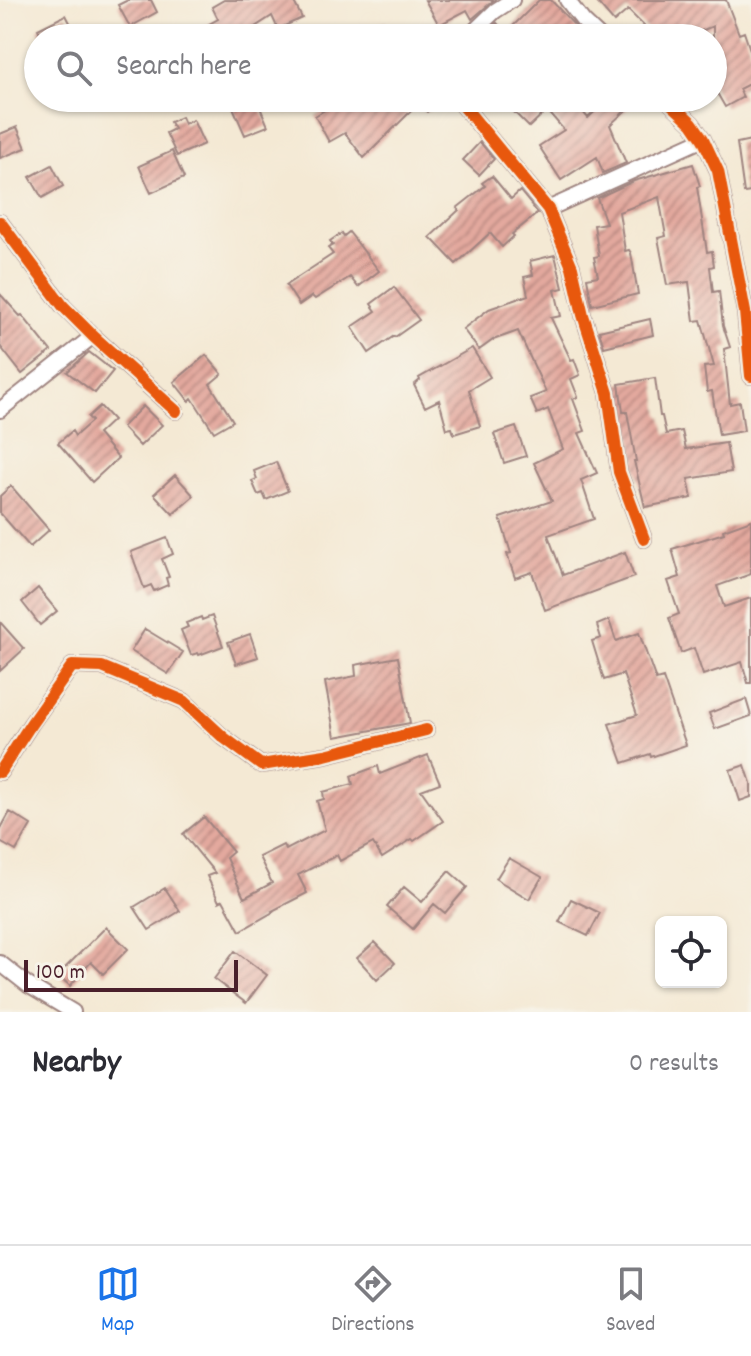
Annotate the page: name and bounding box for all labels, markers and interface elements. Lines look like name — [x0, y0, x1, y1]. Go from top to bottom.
search box — [24, 24, 727, 112]
icon: search — [52, 46, 96, 90]
text: Search here — [116, 47, 252, 90]
map controls — [655, 916, 727, 988]
button: locate — [655, 916, 727, 988]
scale bar — [24, 956, 238, 992]
text: 100 m — [36, 958, 85, 989]
text: Nearby — [32, 1040, 121, 1089]
text: 0 results — [629, 1046, 719, 1083]
tab: Map — [96, 1262, 140, 1341]
tab: Directions — [331, 1262, 415, 1341]
tab: Saved — [606, 1262, 655, 1341]

